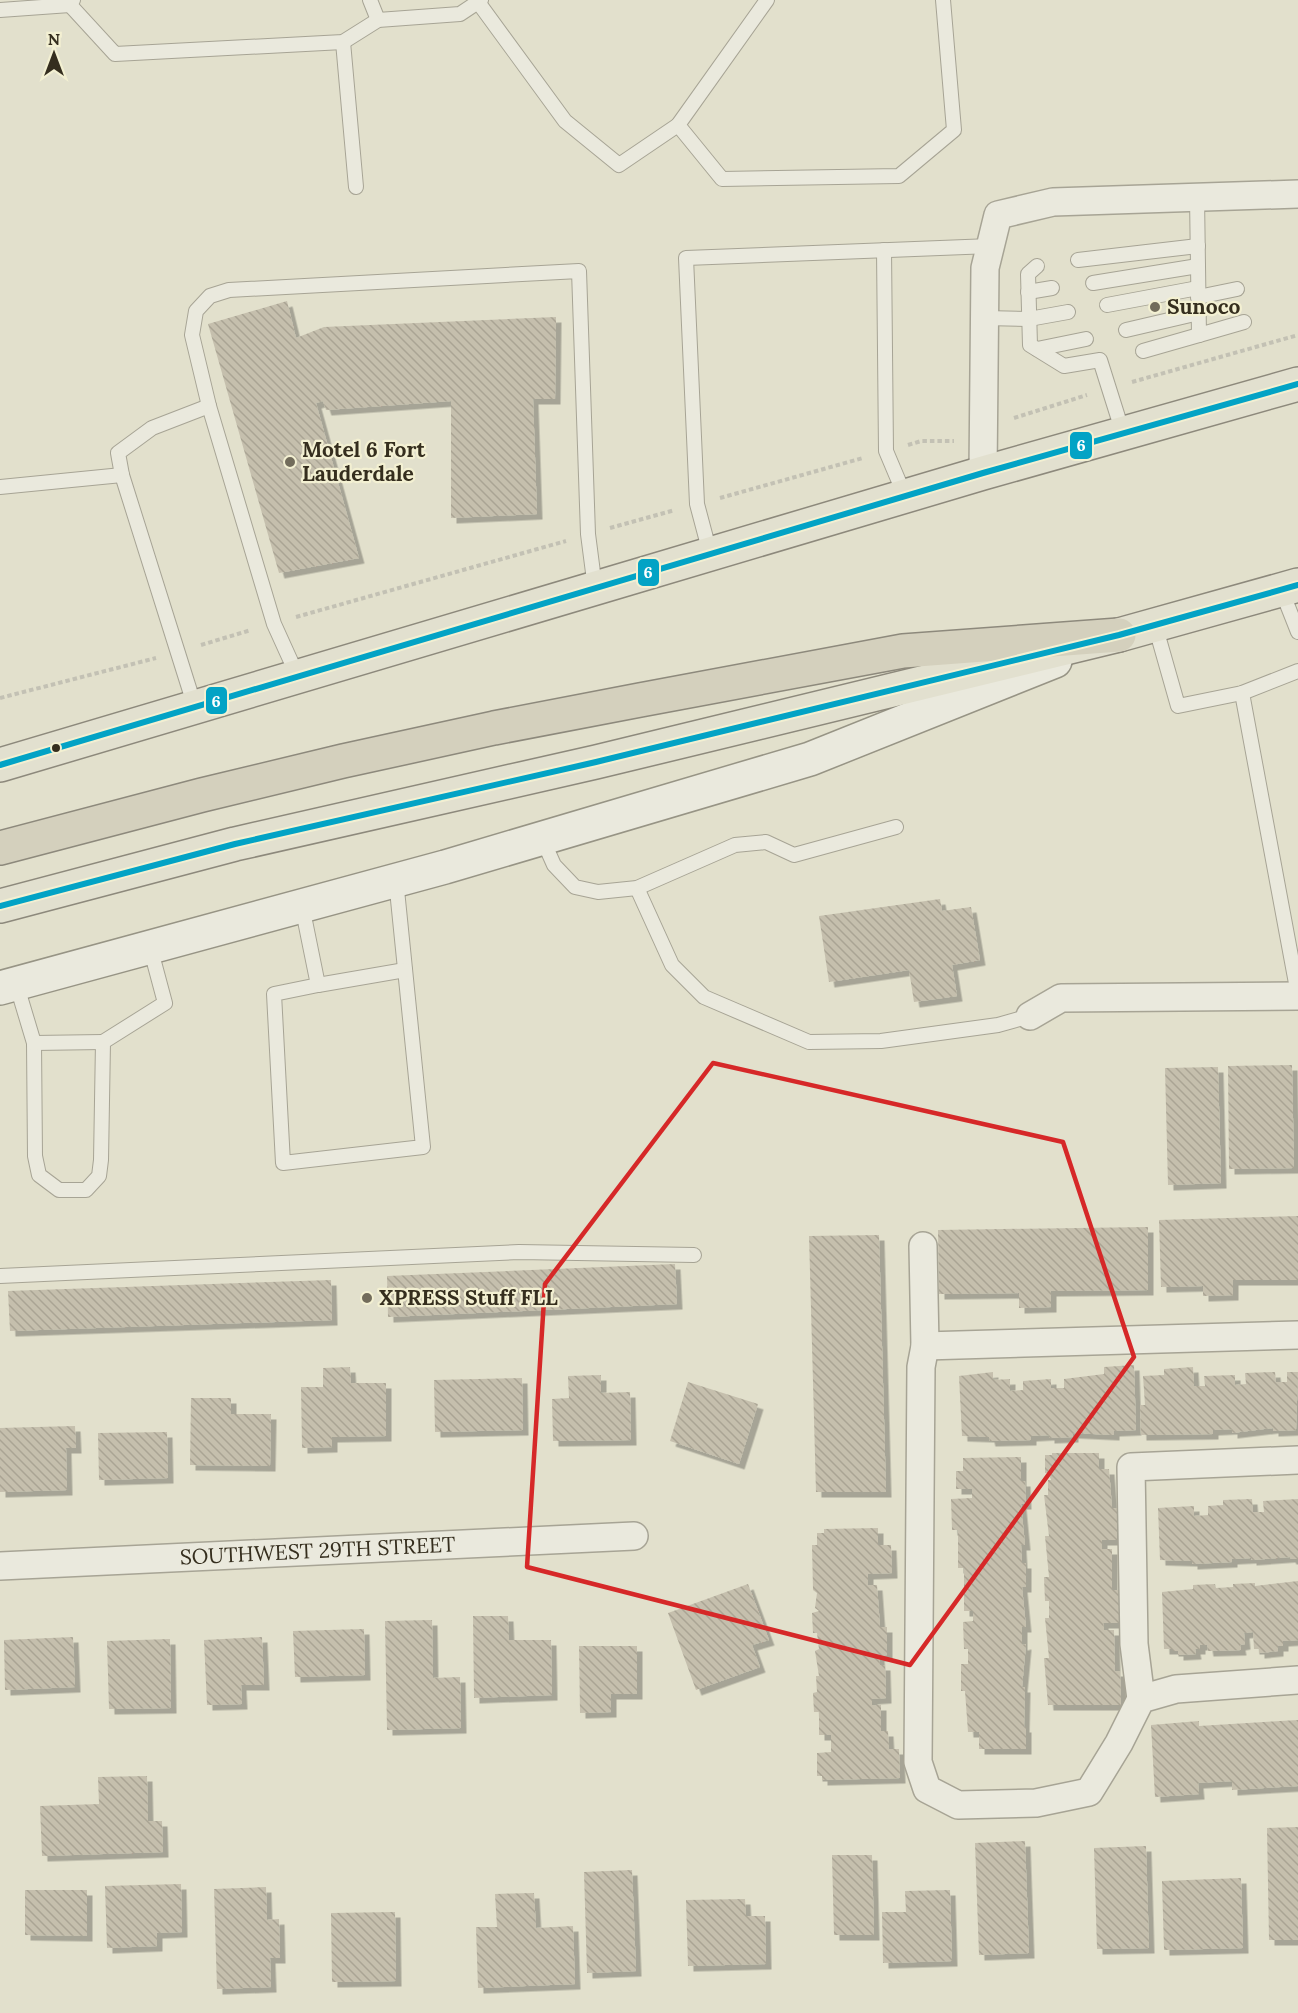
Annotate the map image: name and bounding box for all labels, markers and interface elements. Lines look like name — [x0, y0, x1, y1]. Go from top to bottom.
north arrow — [24, 24, 84, 84]
text: N — [48, 29, 60, 49]
place label: Sunoco — [1167, 293, 1241, 320]
marker: Sunoco — [1148, 300, 1162, 314]
line badge: 6 — [1069, 431, 1093, 460]
text: 6 — [1076, 435, 1086, 455]
place label: Motel 6 Fort Lauderdale — [302, 436, 426, 487]
marker: Motel 6 Fort Lauderdale — [283, 455, 297, 469]
line badge: 6 — [637, 558, 660, 587]
text: 6 — [643, 562, 653, 582]
line badge: 6 — [205, 686, 228, 715]
text: 6 — [211, 691, 221, 711]
unlabelled marker — [50, 742, 62, 754]
place label: XPRESS Stuff FLL — [379, 1284, 558, 1311]
marker: XPRESS Stuff FLL — [360, 1291, 374, 1305]
street label: SOUTHWEST 29TH STREET — [179, 1530, 456, 1570]

